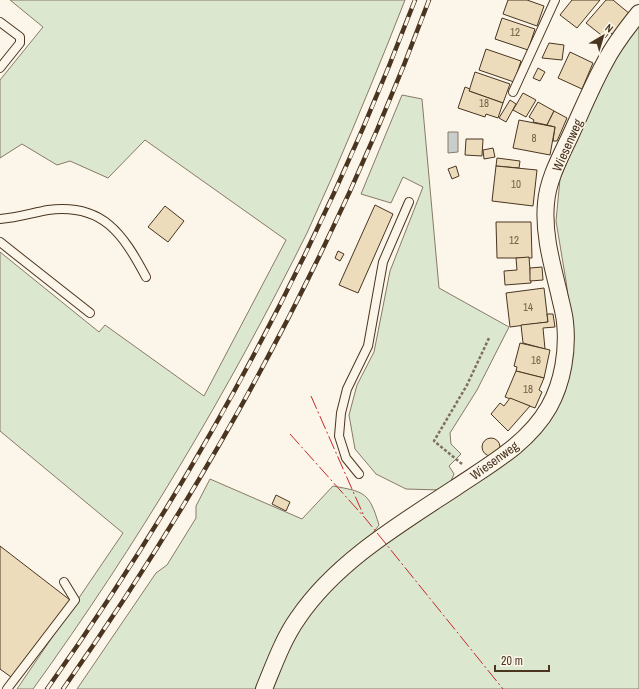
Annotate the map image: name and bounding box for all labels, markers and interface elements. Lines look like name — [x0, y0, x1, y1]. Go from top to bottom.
north arrow — [583, 16, 623, 56]
text: N — [602, 21, 616, 36]
house number: 12 — [510, 25, 520, 39]
house number: 18 — [479, 96, 489, 110]
street label: Wiesenweg — [548, 116, 587, 174]
house number: 8 — [531, 131, 537, 145]
house number: 10 — [511, 177, 521, 191]
house number: 12 — [509, 233, 519, 247]
house number: 14 — [523, 300, 533, 314]
house number: 16 — [531, 353, 541, 367]
house number: 18 — [523, 382, 533, 396]
street label: Wiesenweg — [467, 437, 522, 484]
scale bar — [495, 647, 549, 673]
text: 20 m — [501, 653, 523, 669]

